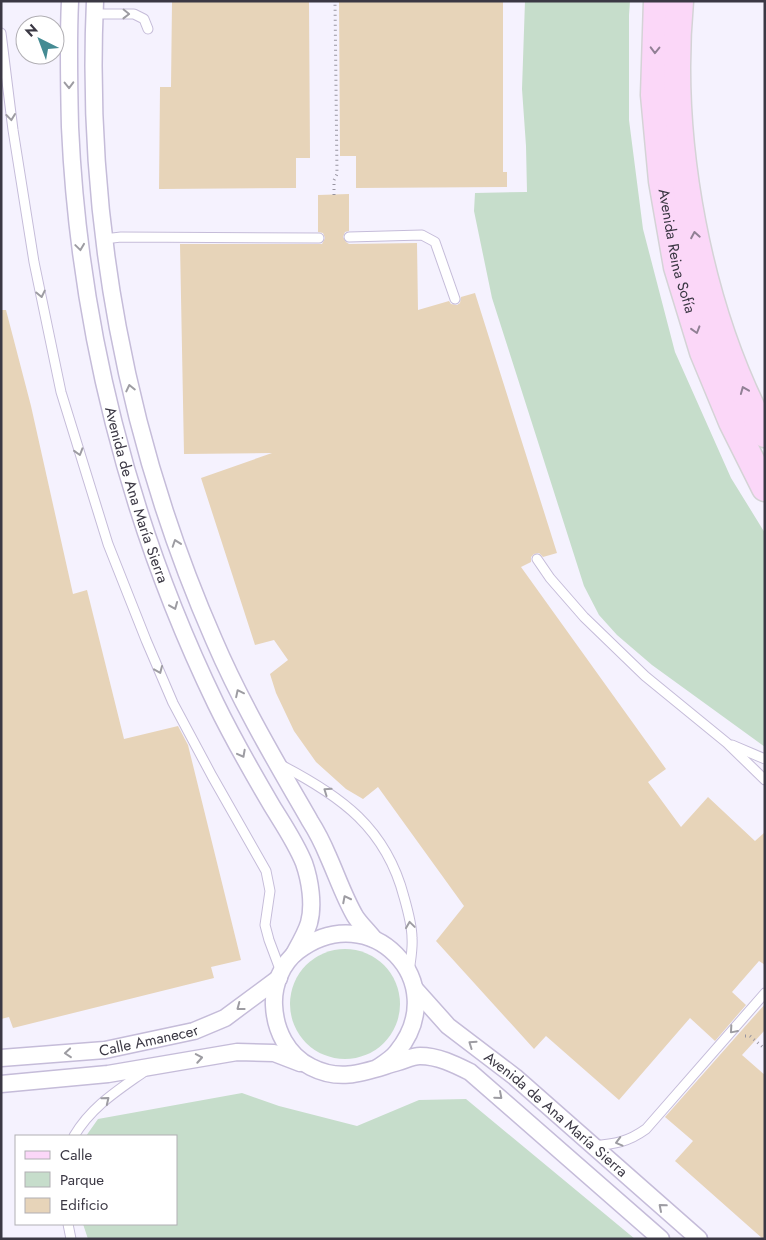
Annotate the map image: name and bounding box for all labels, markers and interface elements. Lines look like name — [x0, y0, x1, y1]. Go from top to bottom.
one-way arrow — [122, 9, 130, 19]
north arrow — [15, 15, 65, 65]
text: N — [20, 19, 42, 41]
one-way arrow — [650, 46, 660, 54]
one-way arrow — [64, 82, 74, 89]
one-way arrow — [5, 113, 16, 121]
street label: Avenida Reina Sofía — [653, 187, 701, 316]
one-way arrow — [691, 231, 701, 240]
one-way arrow — [74, 243, 85, 251]
one-way arrow — [35, 290, 45, 299]
one-way arrow — [691, 326, 701, 334]
one-way arrow — [125, 383, 136, 392]
one-way arrow — [739, 386, 750, 395]
street label: Avenida de Ana María Sierra — [99, 404, 174, 586]
one-way arrow — [74, 447, 84, 455]
one-way arrow — [172, 540, 182, 548]
one-way arrow — [168, 602, 178, 610]
one-way arrow — [153, 665, 164, 674]
one-way arrow — [235, 689, 245, 698]
one-way arrow — [236, 748, 246, 757]
one-way arrow — [323, 788, 333, 797]
one-way arrow — [342, 895, 352, 904]
one-way arrow — [406, 920, 416, 929]
one-way arrow — [236, 1001, 246, 1010]
street label: Calle Amanecer — [98, 1019, 203, 1061]
one-way arrow — [730, 1024, 739, 1033]
one-way arrow — [468, 1041, 478, 1050]
street label: Avenida de Ana María Sierra — [479, 1046, 633, 1182]
one-way arrow — [64, 1047, 72, 1058]
one-way arrow — [194, 1053, 203, 1063]
one-way arrow — [493, 1091, 502, 1100]
one-way arrow — [100, 1096, 109, 1105]
legend — [15, 1135, 178, 1225]
one-way arrow — [615, 1137, 624, 1147]
text: Calle — [60, 1144, 92, 1166]
text: Parque — [60, 1169, 104, 1191]
text: Edificio — [60, 1194, 108, 1216]
one-way arrow — [659, 1204, 668, 1212]

